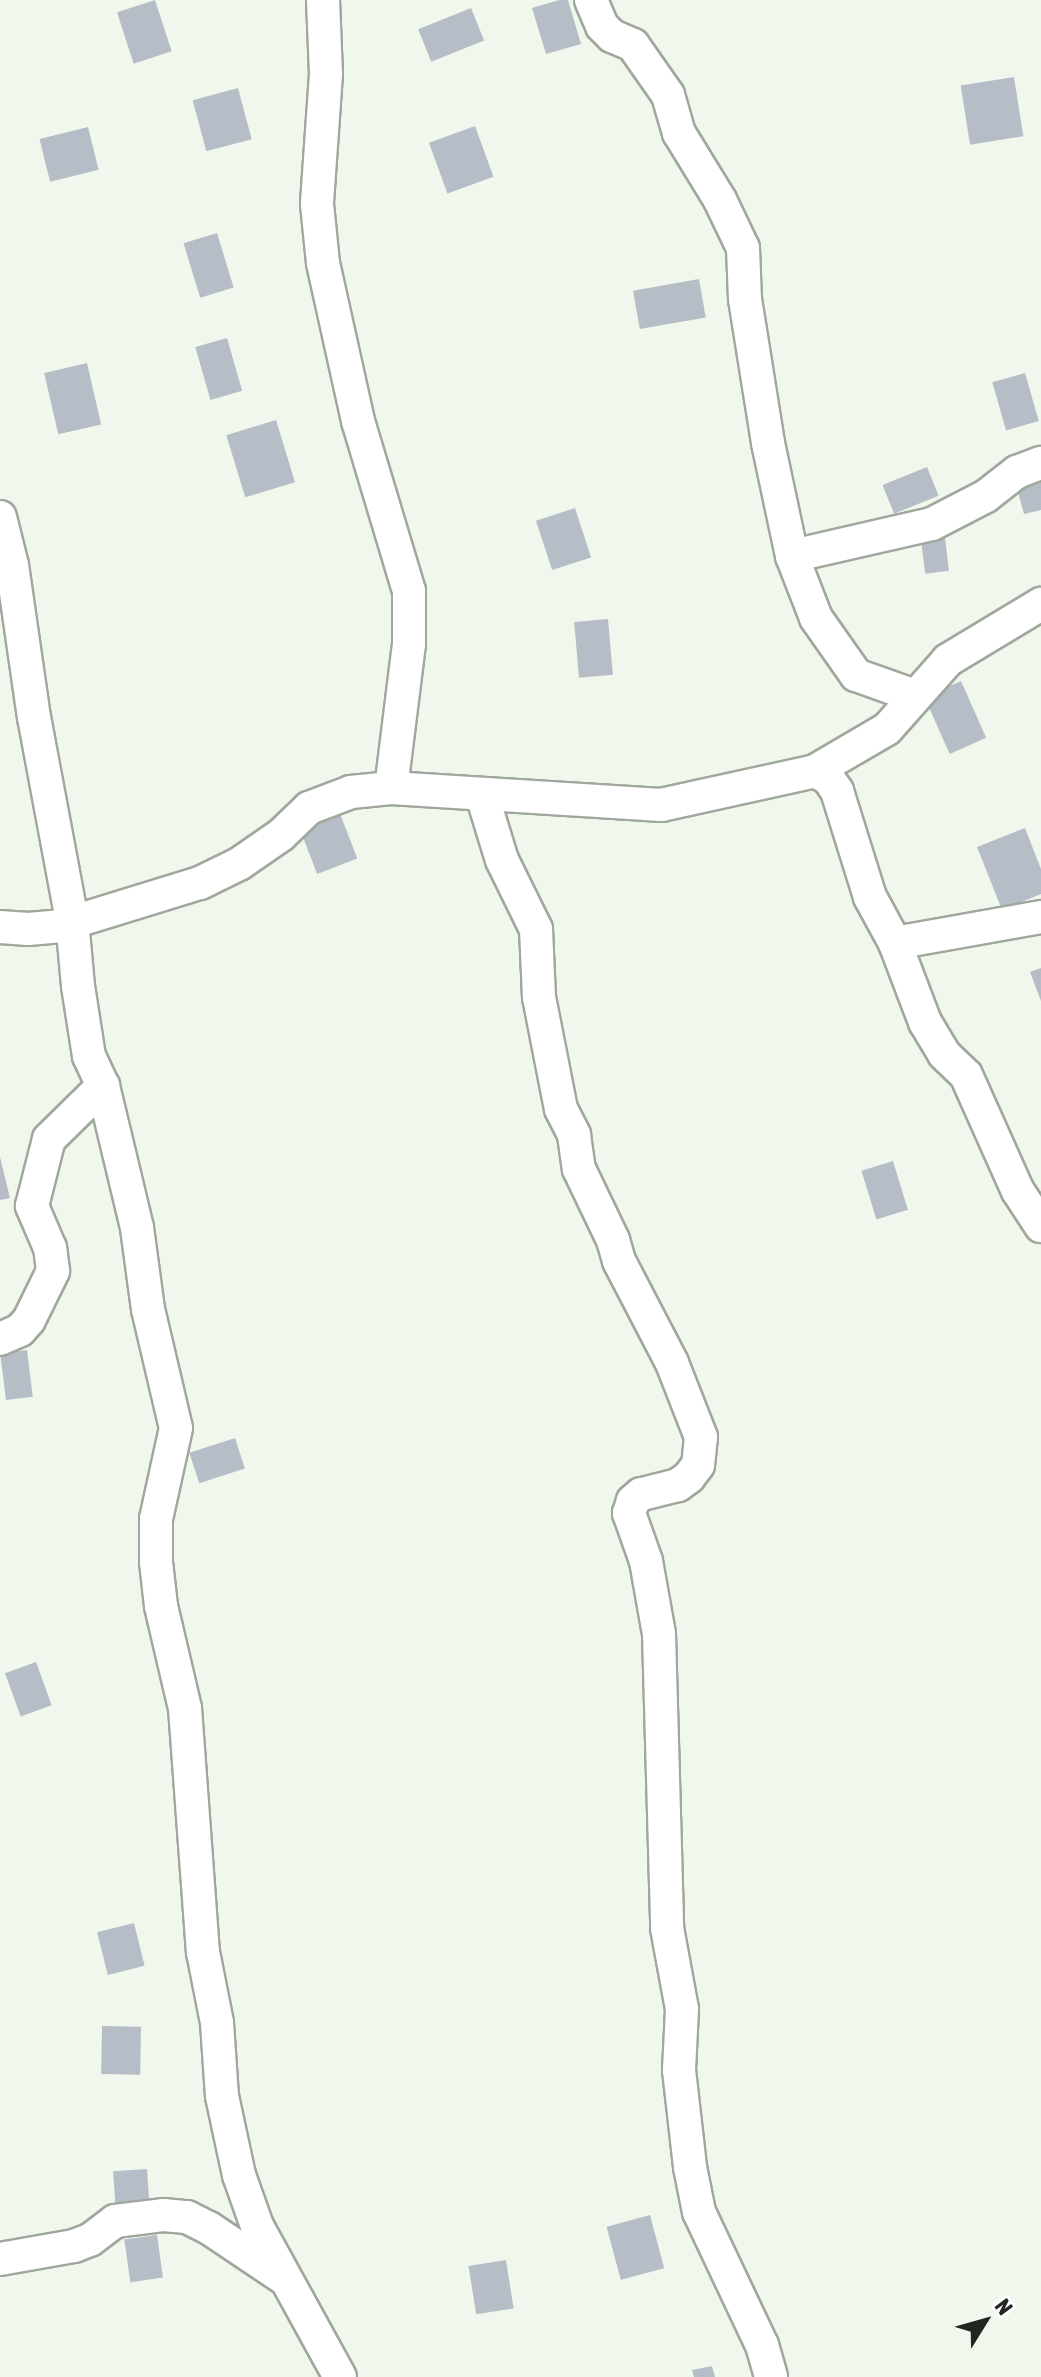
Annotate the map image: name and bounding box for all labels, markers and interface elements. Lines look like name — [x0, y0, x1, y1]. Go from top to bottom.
north arrow — [945, 2281, 1025, 2361]
text: N — [990, 2294, 1018, 2320]

